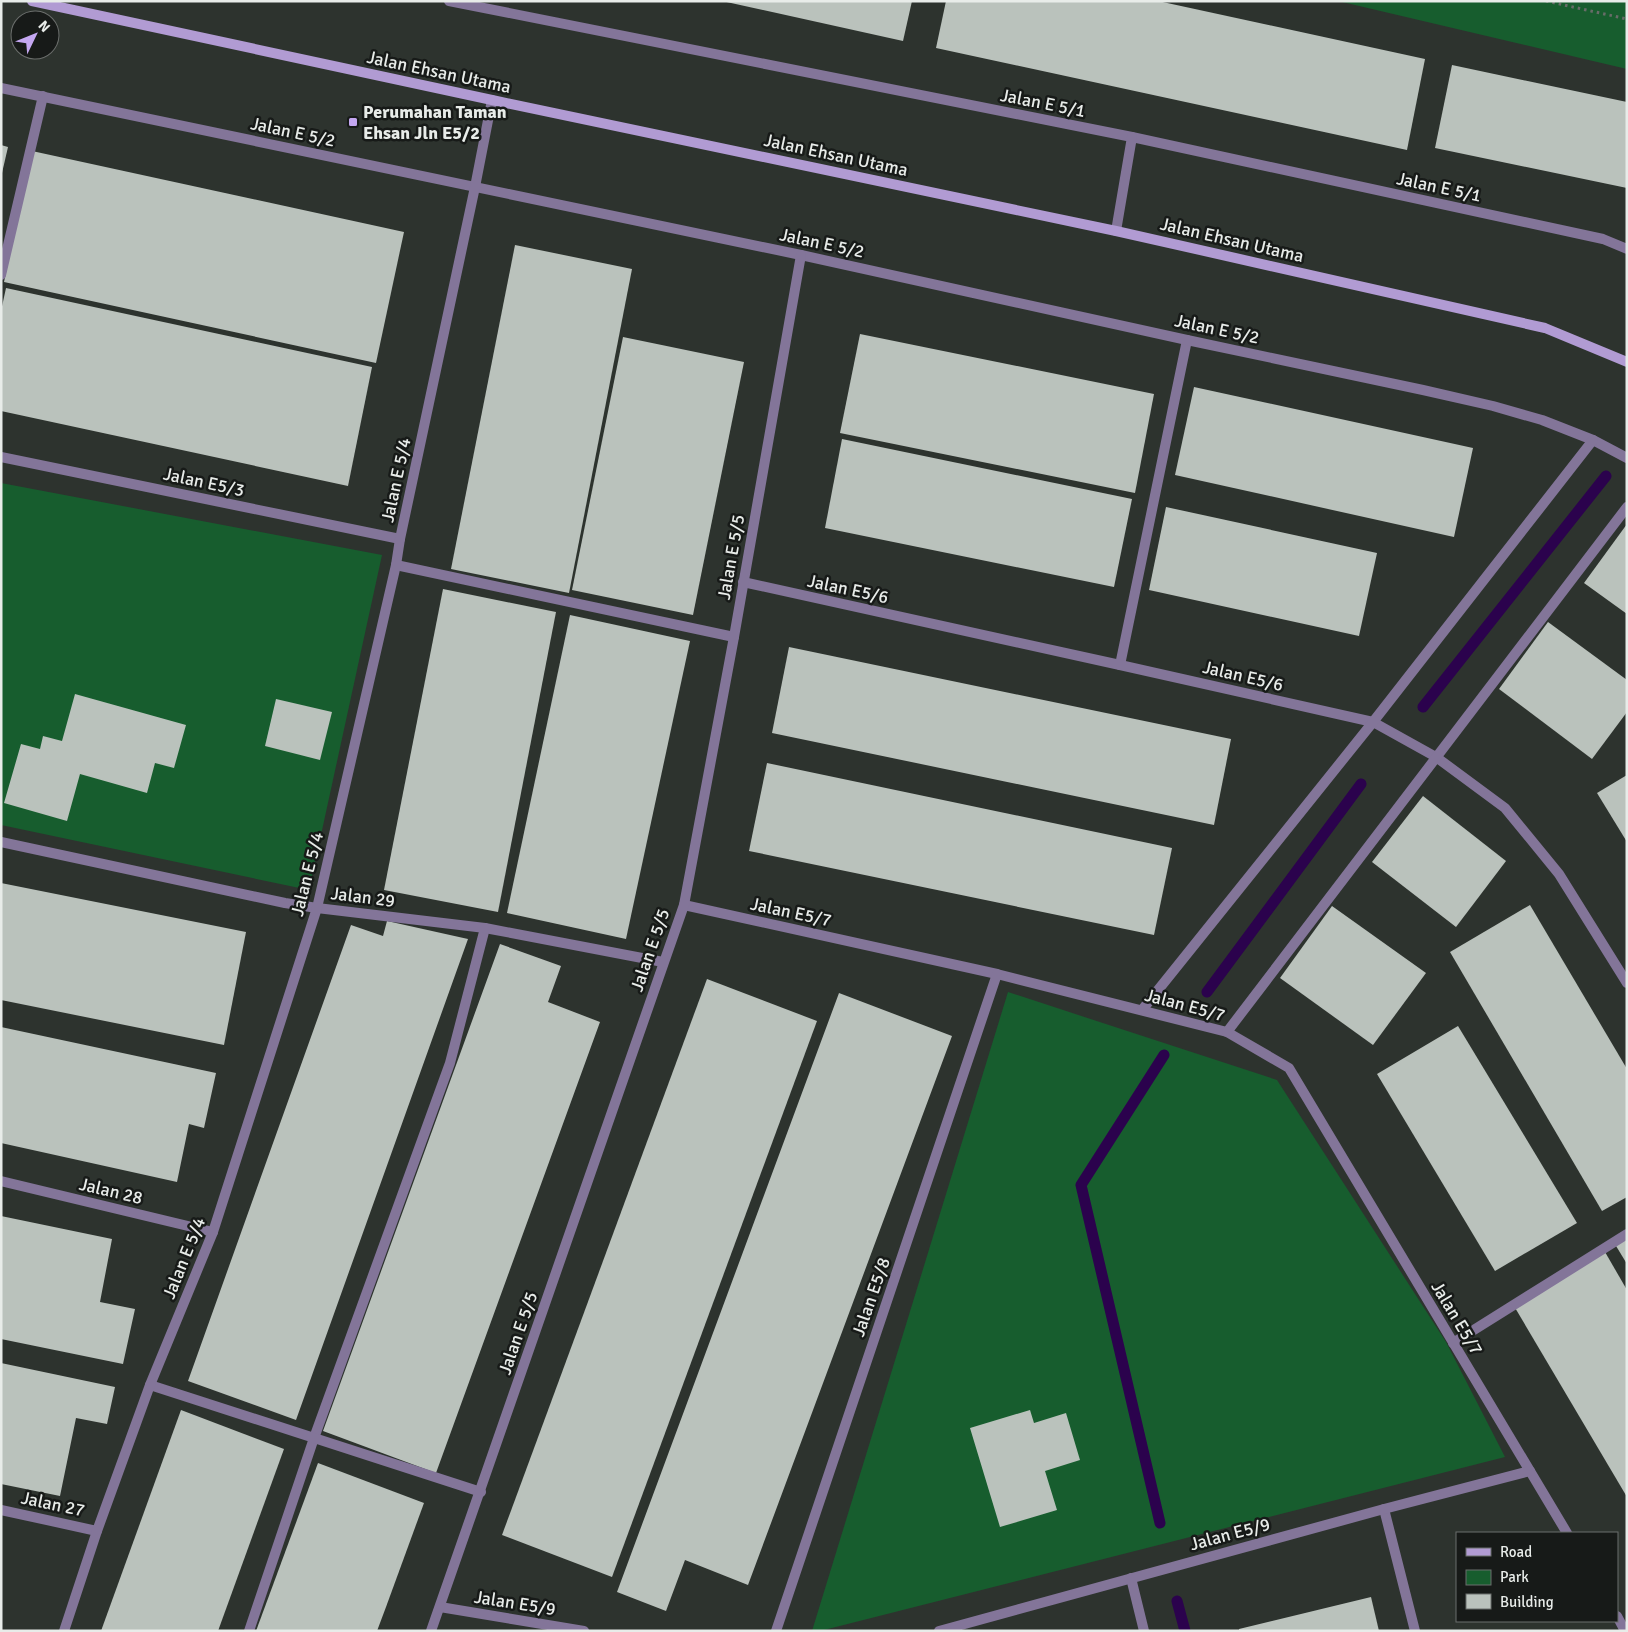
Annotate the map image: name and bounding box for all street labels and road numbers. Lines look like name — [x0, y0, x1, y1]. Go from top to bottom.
street label: Jalan Ehsan Utama — [365, 46, 513, 98]
street label: Jalan E 5/1 — [999, 84, 1087, 122]
street label: Jalan E 5/2 — [249, 112, 337, 152]
street label: Jalan Ehsan Utama — [762, 129, 910, 181]
street label: Jalan E 5/1 — [1395, 167, 1483, 207]
street label: Jalan Ehsan Utama — [1158, 213, 1306, 267]
street label: Jalan E 5/2 — [778, 223, 866, 263]
street label: Jalan E 5/2 — [1173, 309, 1261, 349]
street label: Jalan E 5/4 — [376, 435, 416, 524]
street label: Jalan E5/3 — [162, 463, 246, 501]
street label: Jalan E 5/5 — [713, 513, 749, 601]
street label: Jalan E5/6 — [806, 570, 890, 608]
street label: Jalan E5/6 — [1200, 656, 1286, 696]
street label: Jalan E 5/4 — [286, 829, 328, 918]
street label: Jalan 29 — [330, 882, 396, 912]
street label: Jalan E5/7 — [749, 893, 833, 931]
street label: Jalan E 5/5 — [626, 906, 674, 994]
street label: Jalan E5/7 — [1142, 984, 1228, 1026]
street label: Jalan 28 — [77, 1173, 145, 1209]
street label: Jalan E 5/4 — [158, 1214, 210, 1302]
street label: Jalan E5/8 — [847, 1255, 895, 1339]
street label: Jalan E5/7 — [1426, 1277, 1488, 1359]
street label: Jalan E 5/5 — [494, 1289, 542, 1377]
street label: Jalan 27 — [19, 1487, 87, 1521]
street label: Jalan E5/9 — [1187, 1513, 1273, 1555]
street label: Jalan E5/9 — [473, 1586, 557, 1620]

